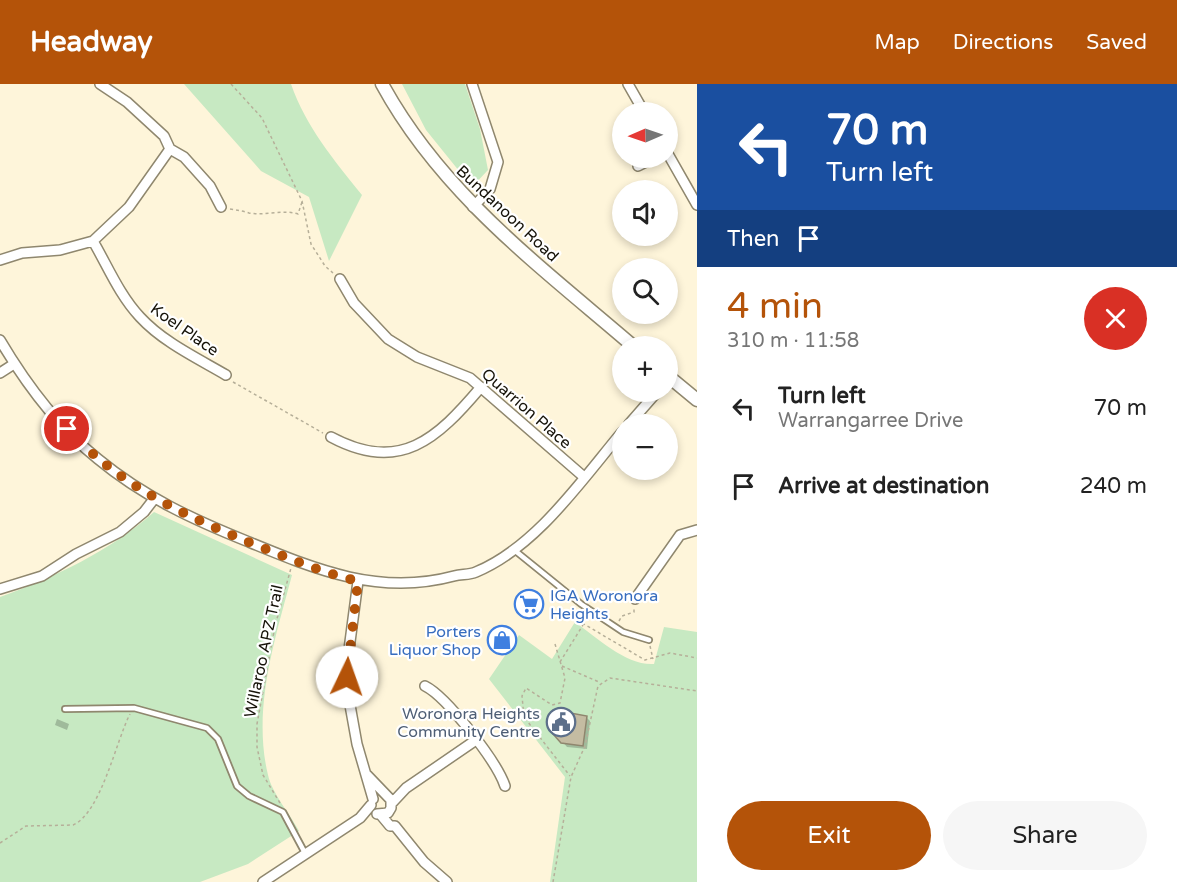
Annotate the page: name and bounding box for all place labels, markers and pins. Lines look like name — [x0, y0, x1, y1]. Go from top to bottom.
pin — [41, 403, 92, 454]
place label: IGA Woronora Heights — [550, 586, 658, 624]
supermarket icon: IGA Woronora Heights — [513, 588, 545, 620]
place label: Porters Liquor Shop — [389, 622, 481, 660]
shop icon: Porters Liquor Shop — [486, 624, 518, 656]
place label: Woronora Heights Community Centre — [397, 704, 540, 742]
public building icon: Woronora Heights Community Centre — [545, 706, 577, 738]

